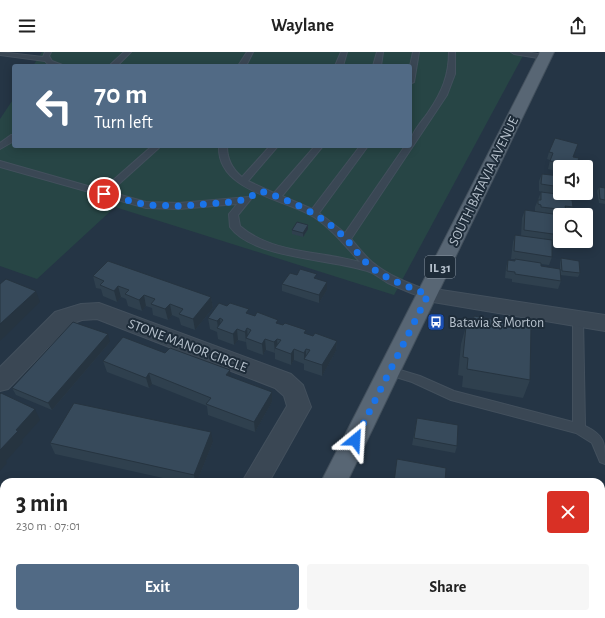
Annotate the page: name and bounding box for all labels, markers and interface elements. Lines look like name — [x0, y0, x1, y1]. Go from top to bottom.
icon: menu — [16, 15, 38, 37]
icon: share — [567, 15, 589, 37]
text: Waylane — [271, 17, 334, 35]
icon: left — [28, 80, 80, 132]
text: 70 m — [94, 81, 148, 109]
text: Turn left — [94, 114, 153, 132]
street label: SOUTH BATAVIA AVENUE — [447, 115, 521, 248]
map controls — [553, 160, 593, 248]
button: sound — [553, 160, 593, 200]
pin — [87, 177, 121, 211]
icon: arrive — [93, 183, 115, 205]
button: search — [553, 208, 593, 248]
road number: IL 31 — [425, 256, 455, 278]
bus stop icon: Batavia & Morton — [426, 312, 446, 332]
place label: Batavia & Morton — [449, 316, 544, 330]
street label: STONE MANOR CIRCLE — [126, 317, 249, 375]
position arrow — [334, 419, 376, 461]
button: close — [547, 491, 589, 533]
text: 3 min — [16, 492, 68, 516]
text: 230 m · 07:01 — [16, 520, 81, 533]
button: Exit — [16, 564, 299, 610]
button: Share — [307, 564, 589, 610]

